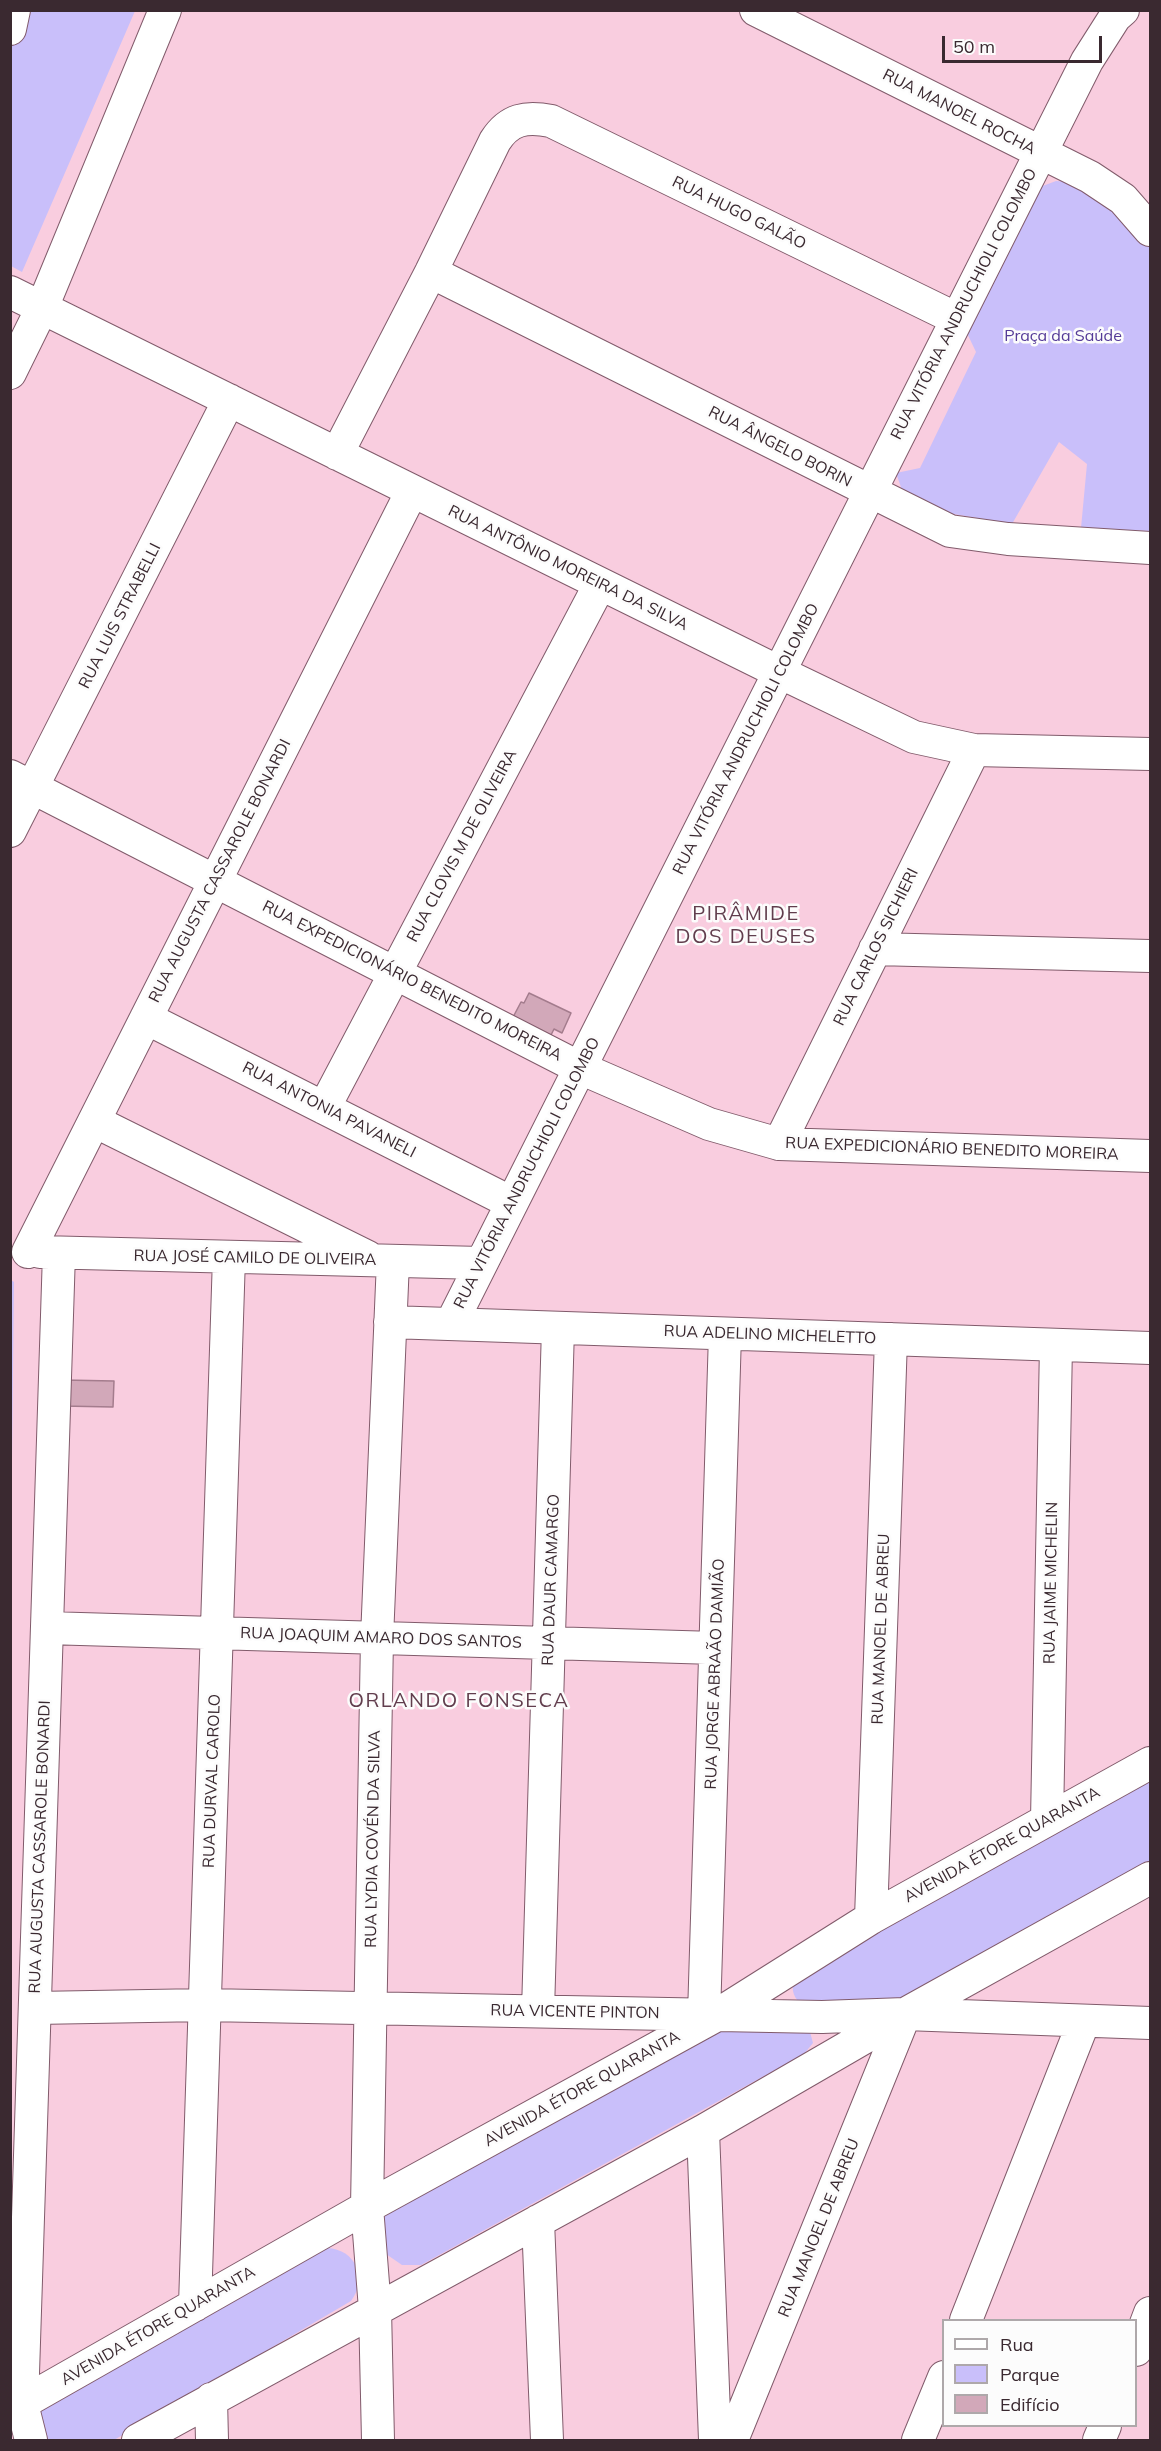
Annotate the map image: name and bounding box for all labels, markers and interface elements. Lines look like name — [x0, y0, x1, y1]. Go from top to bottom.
scale bar — [945, 24, 1106, 62]
text: 50 m — [953, 35, 995, 58]
street label: RUA MANOEL ROCHA — [879, 65, 1039, 159]
street label: RUA VITÓRIA ANDRUCHIOLI COLOMBO — [887, 165, 1041, 443]
street label: RUA HUGO GALÃO — [669, 172, 809, 254]
park label: Praça da Saúde — [1004, 326, 1122, 346]
street label: RUA ÂNGELO BORIN — [705, 402, 855, 492]
street label: RUA ANTÔNIO MOREIRA DA SILVA — [445, 501, 691, 635]
street label: RUA LUIS STRABELLI — [75, 540, 165, 692]
street label: RUA VITÓRIA ANDRUCHIOLI COLOMBO — [669, 600, 823, 878]
street label: RUA AUGUSTA CASSAROLE BONARDI — [145, 736, 295, 1006]
street label: RUA CLOVIS M DE OLIVEIRA — [403, 746, 521, 946]
street label: RUA CARLOS SICHIERI — [829, 865, 923, 1029]
street label: RUA EXPEDICIONÁRIO BENEDITO MOREIRA — [259, 897, 565, 1065]
district label: PIRÂMIDE DOS DEUSES — [676, 902, 816, 949]
street label: RUA VITÓRIA ANDRUCHIOLI COLOMBO — [450, 1034, 604, 1312]
street label: RUA ANTONIA PAVANELI — [239, 1058, 419, 1162]
street label: RUA EXPEDICIONÁRIO BENEDITO MOREIRA — [785, 1134, 1119, 1164]
street label: RUA JOSÉ CAMILO DE OLIVEIRA — [133, 1246, 377, 1270]
street label: RUA ADELINO MICHELETTO — [663, 1322, 877, 1348]
street label: RUA DAUR CAMARGO — [538, 1494, 564, 1666]
street label: RUA JAIME MICHELIN — [1040, 1502, 1062, 1664]
street label: RUA MANOEL DE ABREU — [868, 1533, 894, 1725]
street label: RUA JORGE ABRAÃO DAMIÃO — [701, 1558, 729, 1790]
street label: RUA JOAQUIM AMARO DOS SANTOS — [240, 1623, 522, 1653]
district label: ORLANDO FONSECA — [349, 1689, 569, 1713]
street label: RUA DURVAL CAROLO — [199, 1694, 225, 1868]
street label: RUA AUGUSTA CASSAROLE BONARDI — [25, 1700, 55, 1994]
street label: RUA LYDIA COVÉN DA SILVA — [362, 1730, 384, 1948]
street label: AVENIDA ÉTORE QUARANTA — [901, 1783, 1103, 1907]
street label: RUA VICENTE PINTON — [490, 2001, 660, 2023]
street label: AVENIDA ÉTORE QUARANTA — [481, 2027, 683, 2151]
street label: RUA MANOEL DE ABREU — [774, 2136, 864, 2320]
street label: AVENIDA ÉTORE QUARANTA — [58, 2262, 258, 2390]
legend — [942, 2319, 1137, 2427]
text: Rua — [1000, 2333, 1034, 2356]
text: Parque — [1000, 2363, 1059, 2386]
text: Edifício — [1000, 2393, 1059, 2416]

